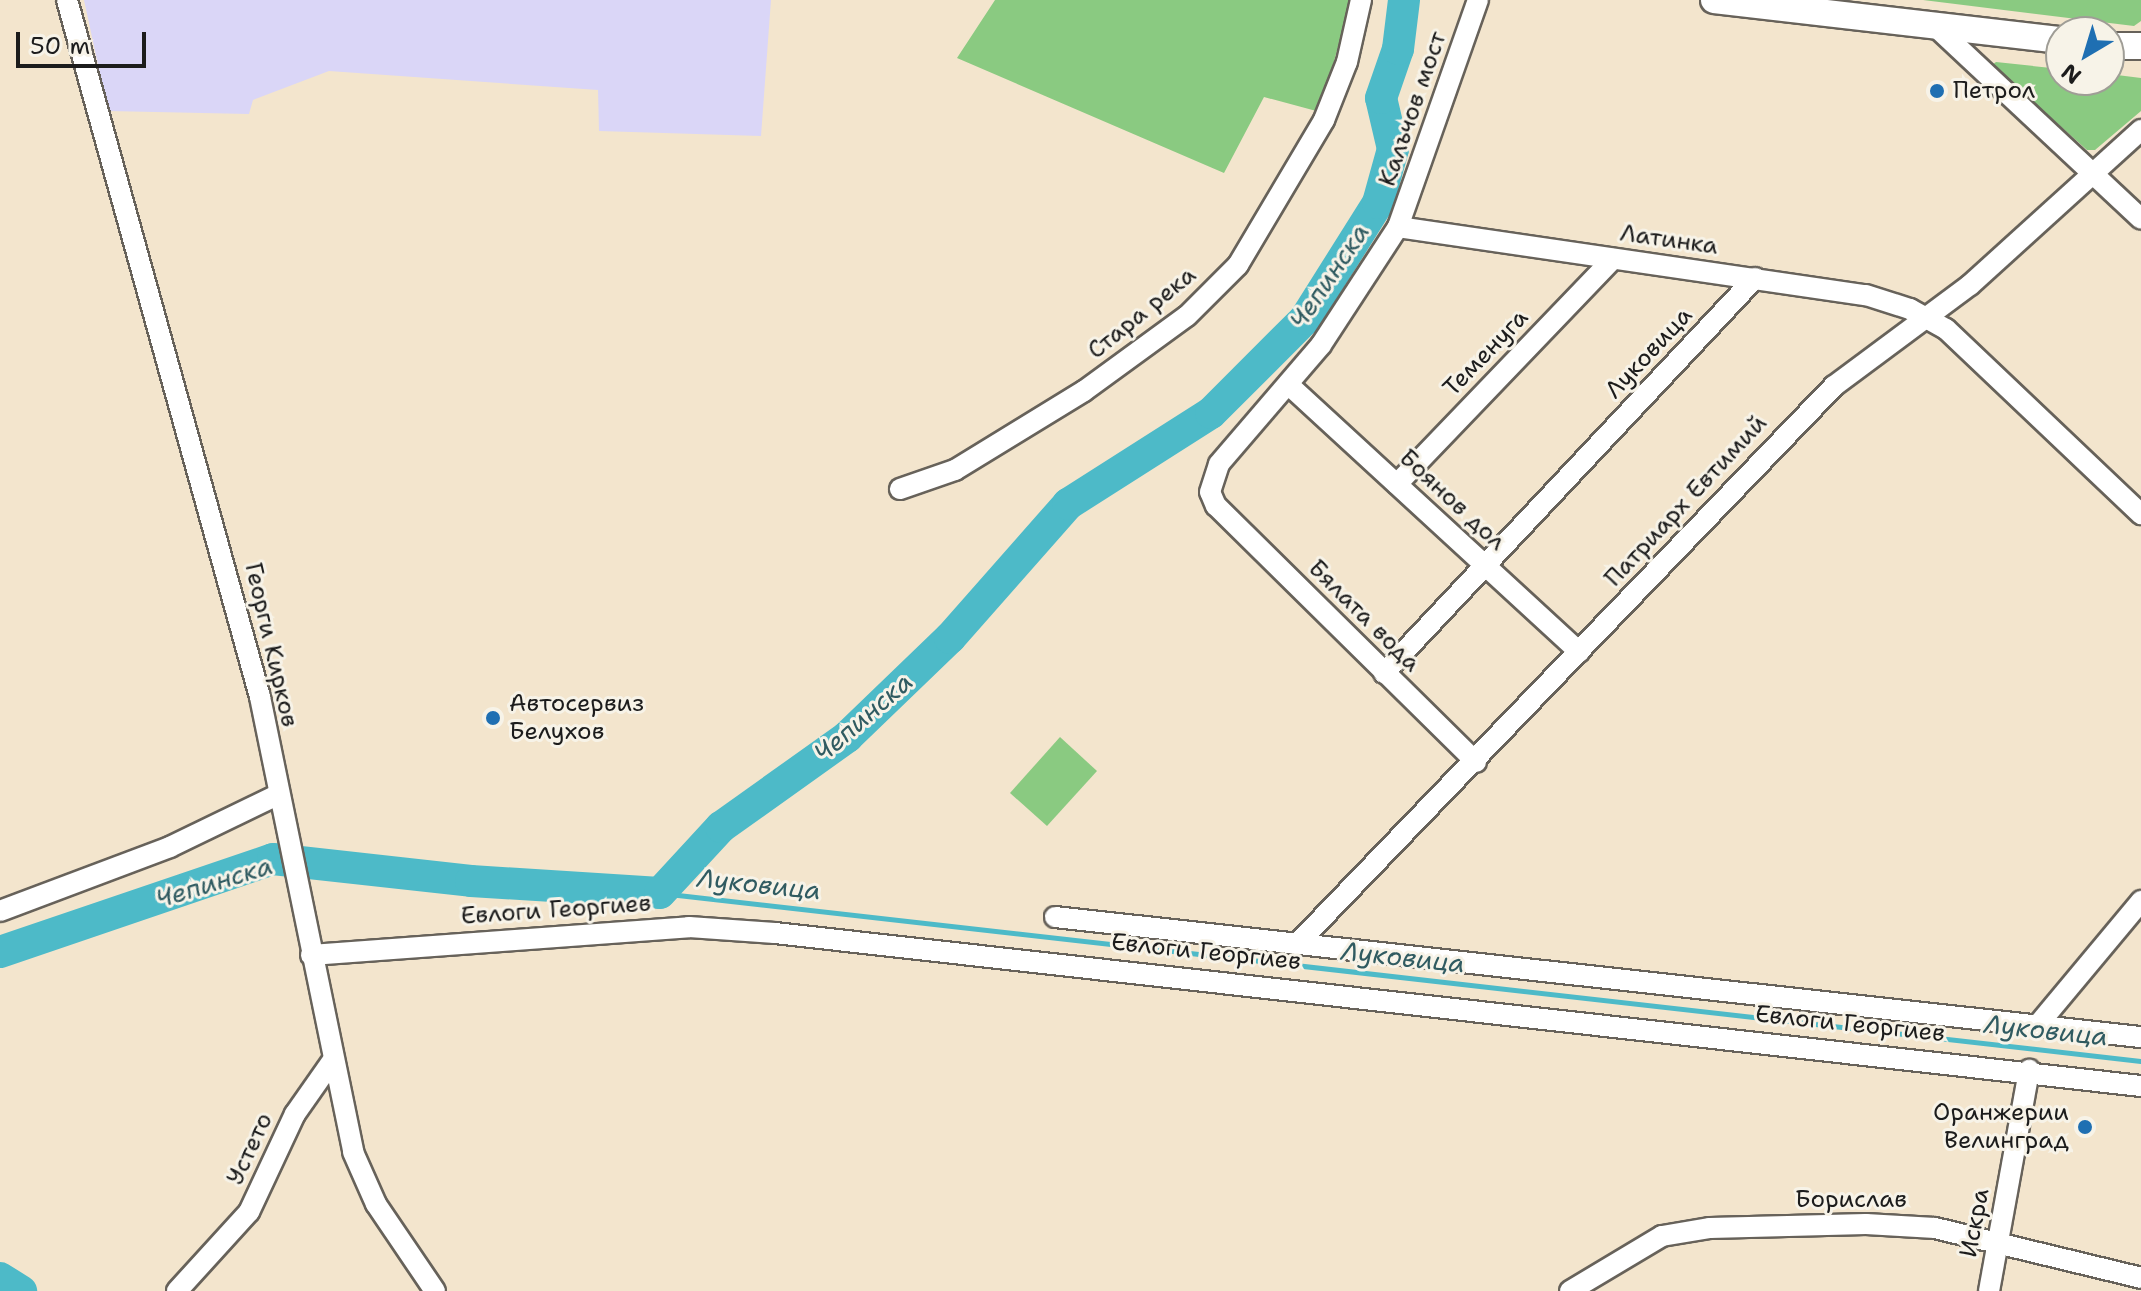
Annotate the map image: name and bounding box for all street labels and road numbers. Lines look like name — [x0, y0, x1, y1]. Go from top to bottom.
street label: Калъчов мост — [1373, 28, 1453, 190]
street label: Латинка — [1618, 219, 1720, 261]
street label: Стара река — [1082, 261, 1202, 365]
street label: Луковица — [1600, 301, 1698, 405]
street label: Теменуга — [1438, 304, 1534, 402]
street label: Патриарх Евтимий — [1599, 409, 1773, 593]
street label: Боянов дол — [1393, 443, 1511, 557]
street label: Бялата вода — [1302, 554, 1426, 678]
street label: Георги Кирков — [238, 560, 304, 730]
street label: Евлоги Георгиев — [460, 889, 652, 931]
street label: Евлоги Георгиев — [1110, 928, 1302, 976]
street label: Евлоги Георгиев — [1754, 1000, 1946, 1048]
street label: Устето — [221, 1108, 279, 1190]
street label: Борислав — [1795, 1186, 1907, 1214]
street label: Искра — [1954, 1186, 1996, 1260]

